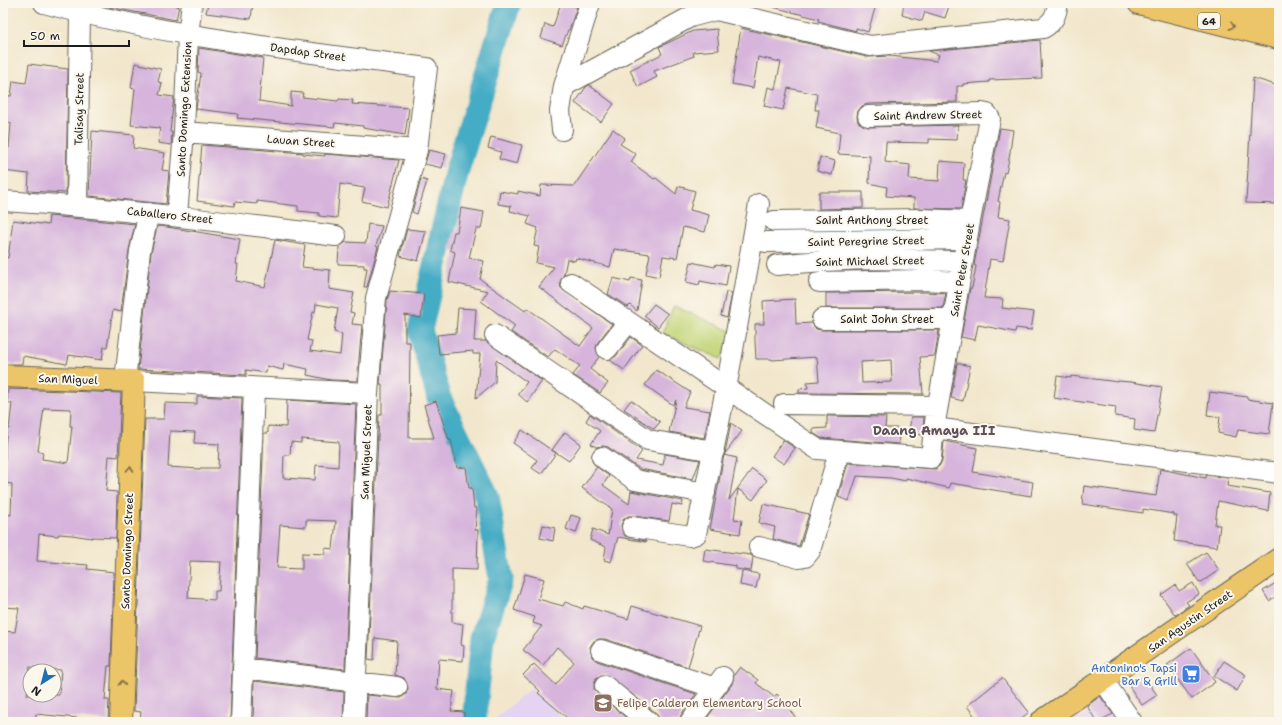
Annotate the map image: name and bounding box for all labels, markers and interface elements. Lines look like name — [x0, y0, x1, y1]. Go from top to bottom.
road number: 64 — [1198, 13, 1220, 29]
one-way arrow — [1228, 21, 1235, 30]
scale bar — [24, 22, 129, 48]
text: 50 m — [30, 28, 60, 44]
street label: Dapdap Street — [269, 40, 347, 65]
street label: Santo Domingo Extension — [173, 41, 196, 177]
street label: Talisay Street — [71, 72, 88, 146]
street label: Saint Andrew Street — [874, 107, 983, 124]
street label: Lauan Street — [266, 132, 336, 151]
street label: Caballero Street — [126, 204, 214, 227]
street label: Saint Anthony Street — [816, 213, 928, 228]
street label: Saint Peter Street — [947, 222, 978, 318]
street label: Saint Peregrine Street — [807, 233, 925, 250]
street label: Saint Michael Street — [815, 253, 925, 270]
street label: Saint John Street — [840, 312, 934, 327]
street label: San Miguel — [38, 371, 99, 388]
street label: San Miguel Street — [357, 404, 376, 500]
district label: Daang Amaya III — [873, 422, 995, 439]
one-way arrow — [126, 466, 135, 472]
street label: Santo Domingo Street — [118, 492, 137, 609]
street label: San Agustin Street — [1145, 587, 1236, 656]
place label: Antonino's Tapsi Bar & Grill — [1091, 661, 1178, 689]
north arrow — [22, 663, 62, 703]
supermarket icon: Antonino's Tapsi Bar & Grill — [1180, 663, 1202, 685]
one-way arrow — [118, 680, 126, 686]
text: N — [28, 682, 44, 699]
school or university icon: Felipe Calderon Elementary School — [592, 692, 614, 714]
place label: Felipe Calderon Elementary School — [617, 696, 802, 711]

